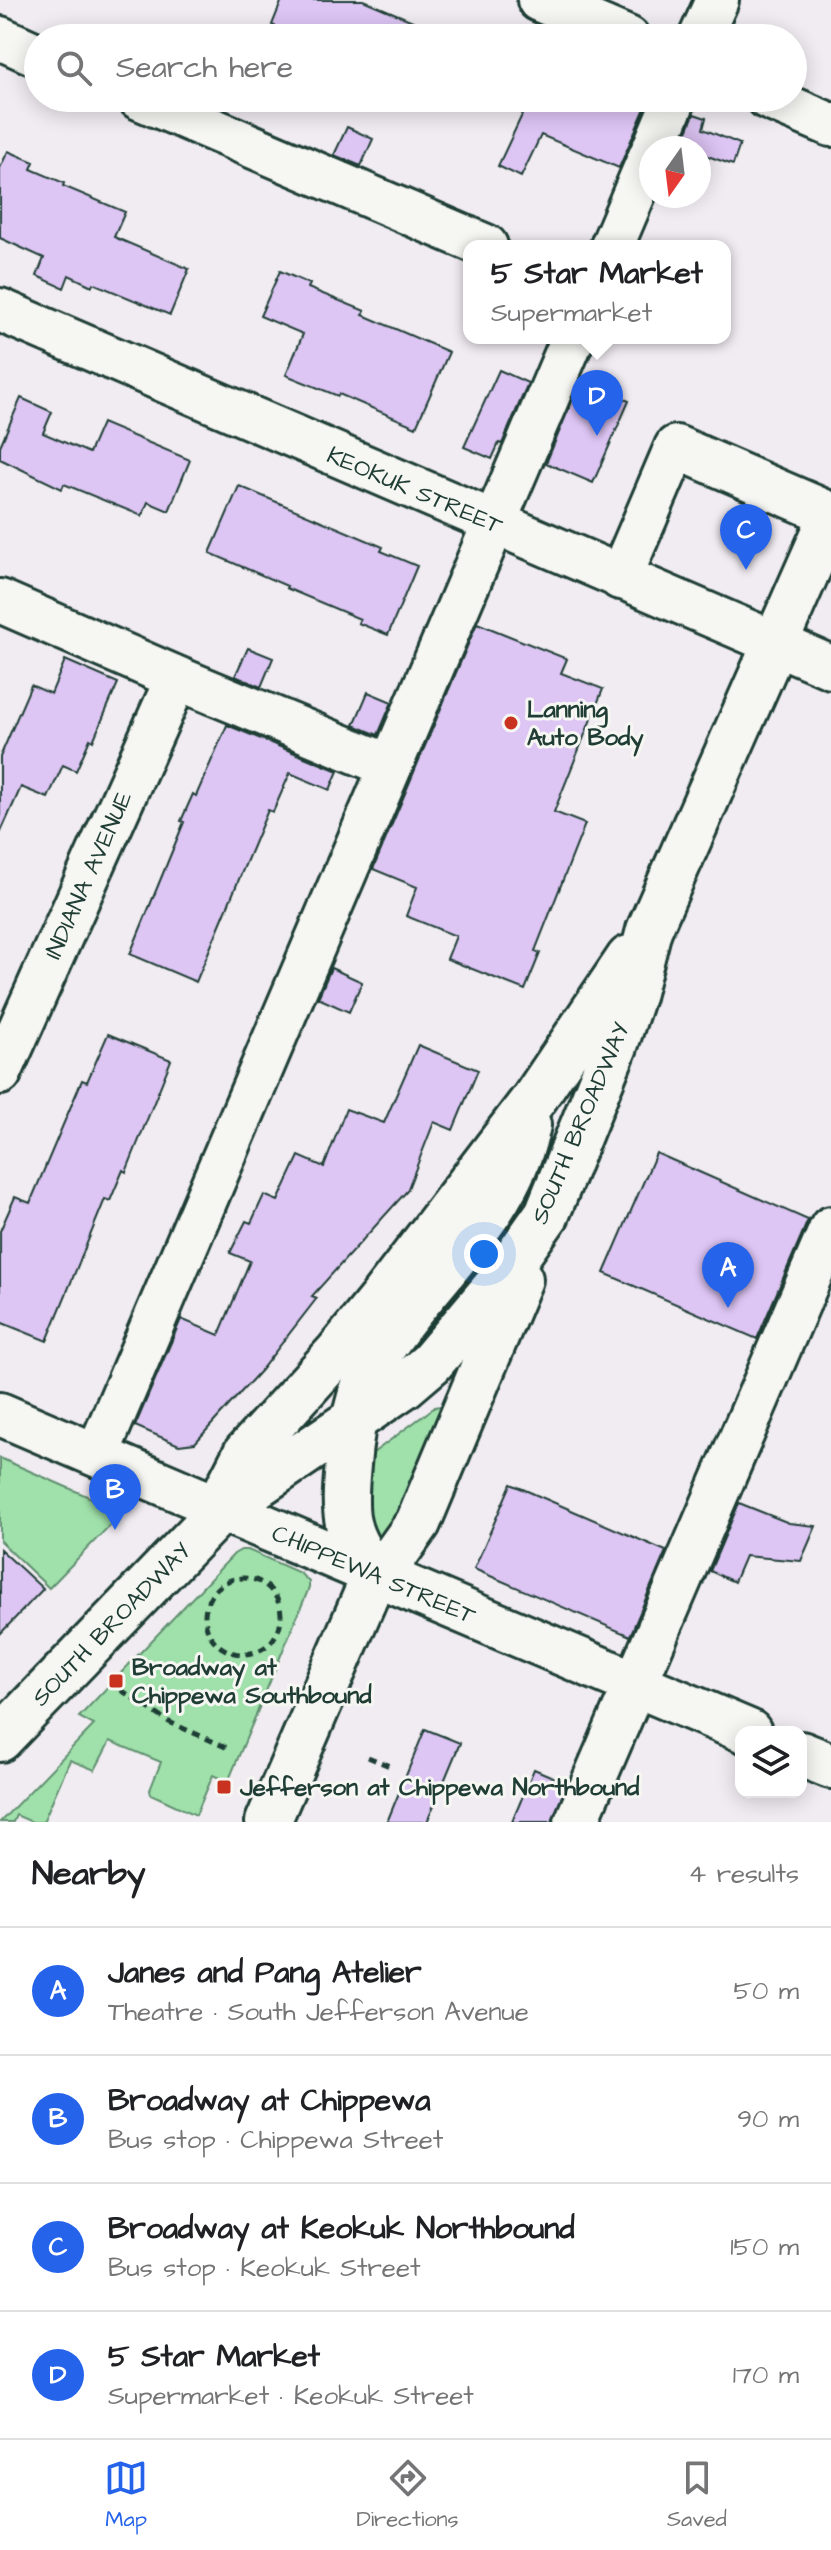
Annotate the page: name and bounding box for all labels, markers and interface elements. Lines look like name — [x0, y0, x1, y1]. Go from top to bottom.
search box — [24, 24, 807, 112]
icon: search — [52, 46, 96, 90]
text: Search here — [116, 47, 293, 89]
north arrow — [639, 136, 711, 208]
popup — [463, 240, 731, 344]
text: 5 Star Market — [491, 253, 703, 295]
text: Supermarket — [491, 295, 652, 331]
pin: D — [571, 370, 623, 436]
street label: KEOKUK STREET — [322, 439, 508, 543]
pin: C — [720, 504, 772, 570]
place label: Lanning Auto Body — [527, 693, 644, 757]
marker: Lanning Auto Body — [502, 714, 520, 732]
street label: INDIANA AVENUE — [37, 786, 141, 965]
street label: SOUTH BROADWAY — [523, 1017, 639, 1229]
your location — [464, 1234, 504, 1274]
pin: A — [702, 1242, 754, 1308]
pin: B — [89, 1464, 141, 1530]
street label: CHIPPEWA STREET — [266, 1517, 481, 1633]
street label: SOUTH BROADWAY — [24, 1535, 199, 1714]
place label: Broadway at Chippewa Southbound — [132, 1651, 372, 1713]
marker: Broadway at Chippewa Southbound — [107, 1672, 125, 1690]
map controls — [735, 1726, 807, 1798]
button: layers — [735, 1726, 807, 1798]
place label: Jefferson at Chippewa Northbound — [239, 1771, 640, 1805]
marker: Jefferson at Chippewa Northbound — [215, 1778, 233, 1796]
text: Nearby — [32, 1850, 146, 1898]
text: 4 results — [689, 1856, 799, 1892]
text: Janes and Pang Atelier — [108, 1952, 422, 1994]
text: A — [50, 1973, 66, 2009]
text: 50 m — [734, 1973, 799, 2009]
text: Theatre · South Jefferson Avenue — [108, 1994, 529, 2030]
text: Broadway at Chippewa — [108, 2080, 431, 2122]
text: B — [49, 2101, 67, 2137]
text: 90 m — [737, 2101, 799, 2137]
text: Bus stop · Chippewa Street — [108, 2122, 443, 2158]
text: Broadway at Keokuk Northbound — [108, 2208, 575, 2250]
text: C — [49, 2229, 67, 2265]
text: 150 m — [730, 2229, 799, 2265]
text: Bus stop · Keokuk Street — [108, 2250, 420, 2286]
text: 5 Star Market — [108, 2336, 320, 2378]
text: D — [50, 2357, 66, 2393]
text: 170 m — [733, 2357, 799, 2393]
text: Supermarket · Keokuk Street — [108, 2378, 474, 2414]
tab: Map — [104, 2456, 148, 2535]
tab: Directions — [356, 2456, 459, 2535]
tab: Saved — [667, 2456, 727, 2535]

